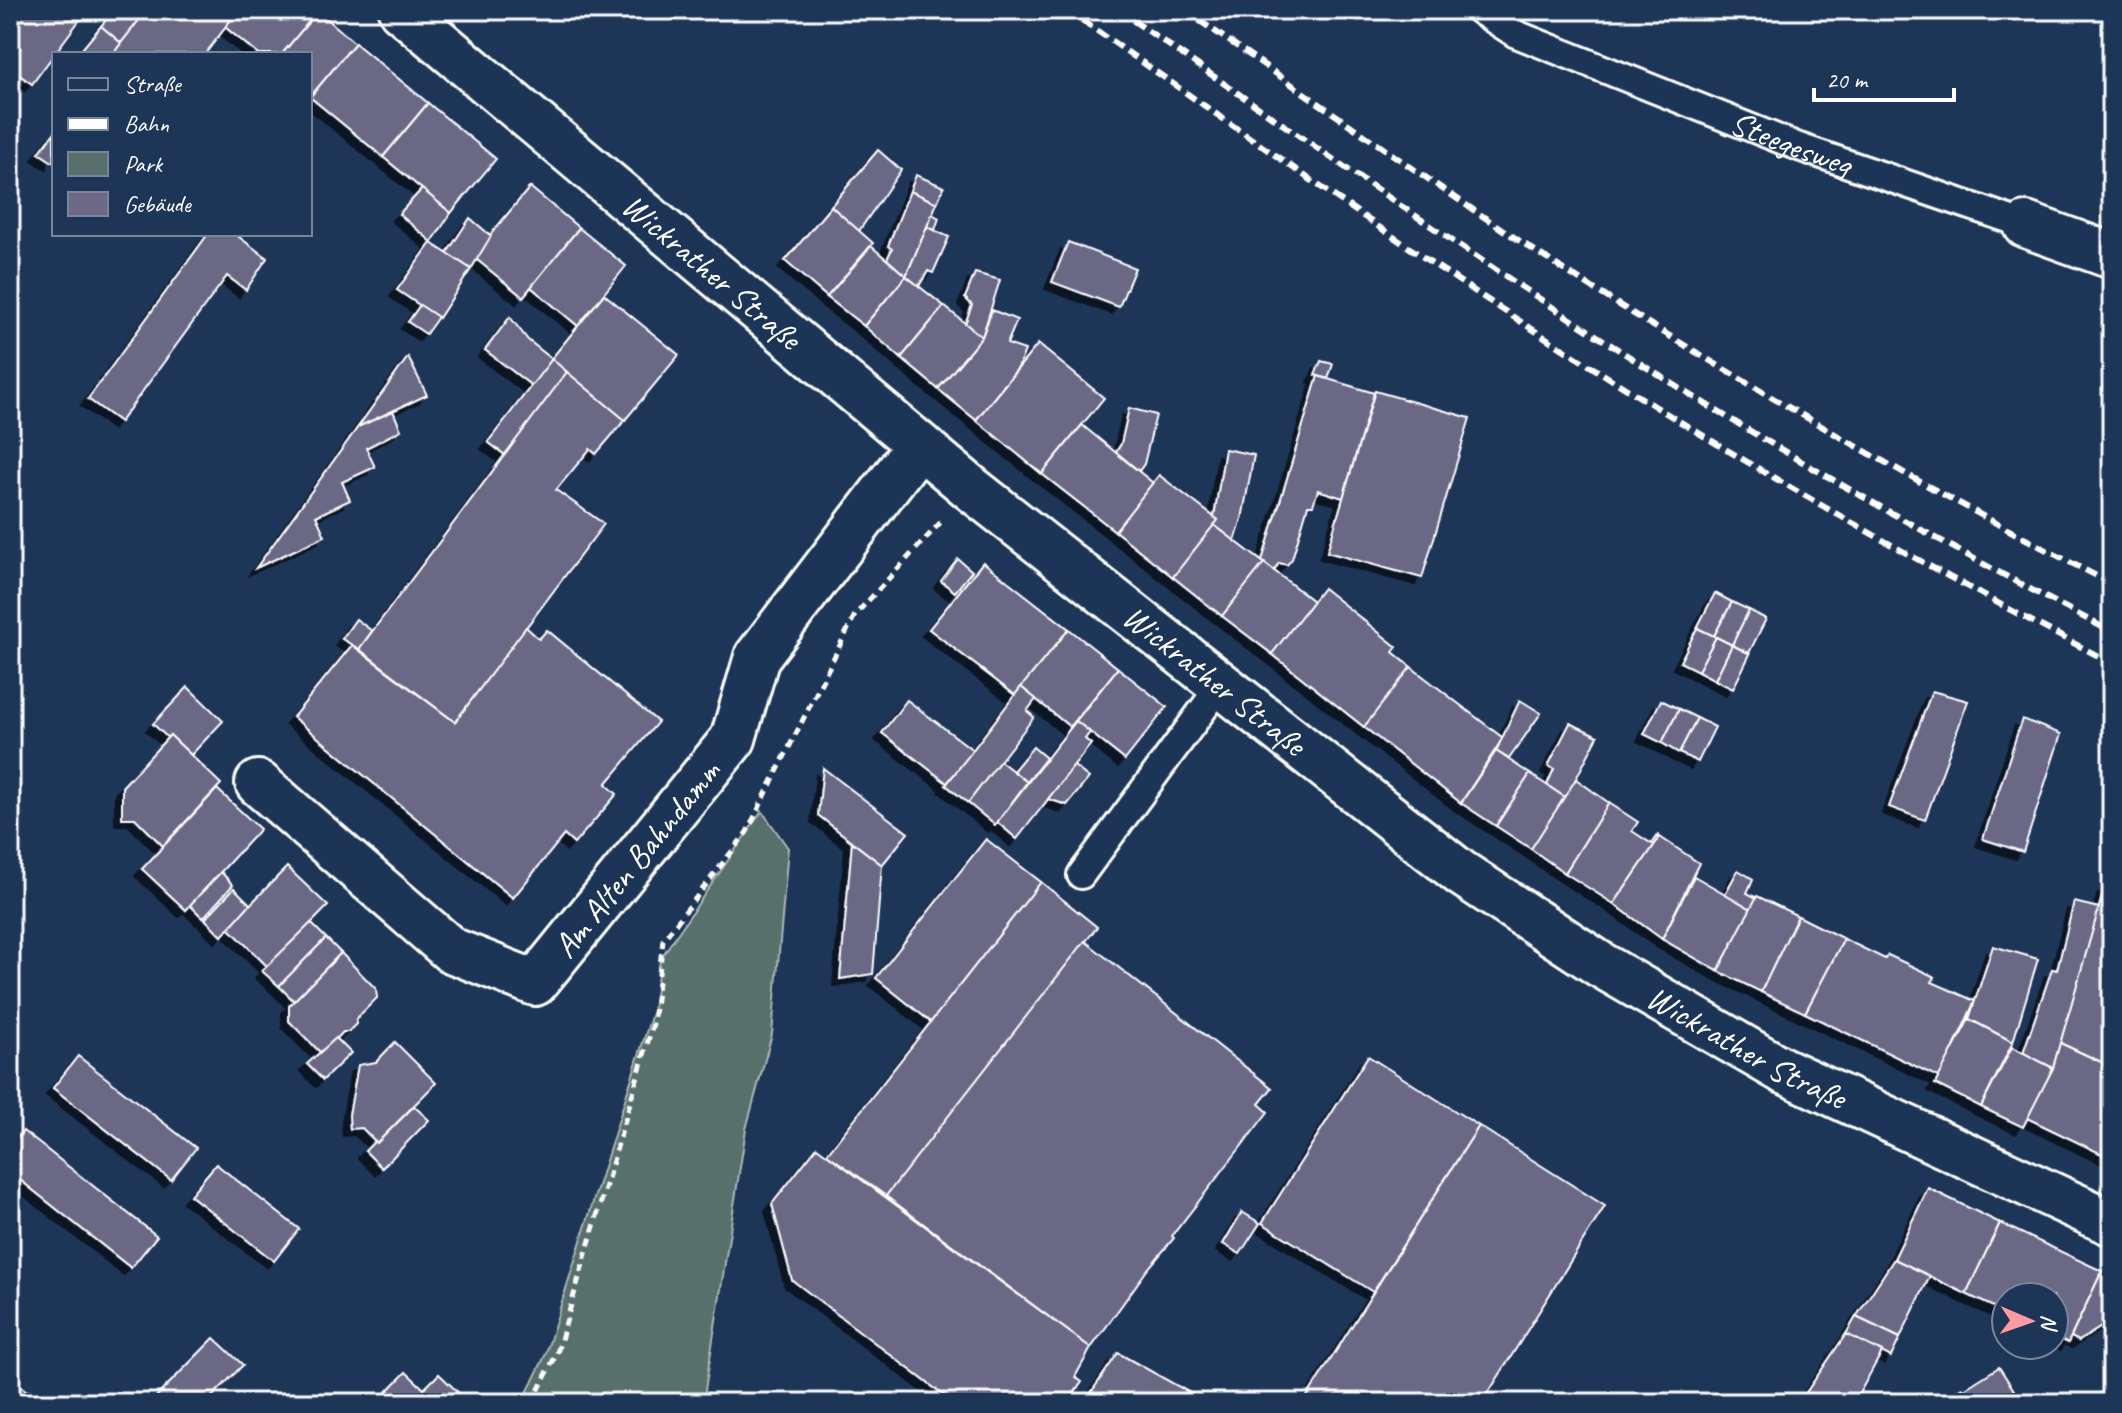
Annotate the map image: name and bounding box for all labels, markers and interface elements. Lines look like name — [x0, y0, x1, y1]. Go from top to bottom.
legend — [52, 52, 312, 236]
scale bar — [1814, 52, 1954, 102]
text: 20 m — [1826, 65, 1869, 95]
text: Straße — [124, 69, 183, 99]
street label: Steegesweg — [1724, 101, 1860, 186]
text: Bahn — [124, 109, 169, 139]
text: Park — [124, 149, 164, 179]
street label: Wickrather Straße — [613, 184, 812, 361]
text: Gebäude — [124, 189, 193, 219]
street label: Wickrather Straße — [1114, 595, 1317, 767]
street label: Am Alten Bahndamm — [543, 750, 730, 966]
street label: Wickrather Straße — [1639, 975, 1856, 1120]
north arrow — [1990, 1281, 2070, 1361]
text: N — [2035, 1314, 2063, 1332]

